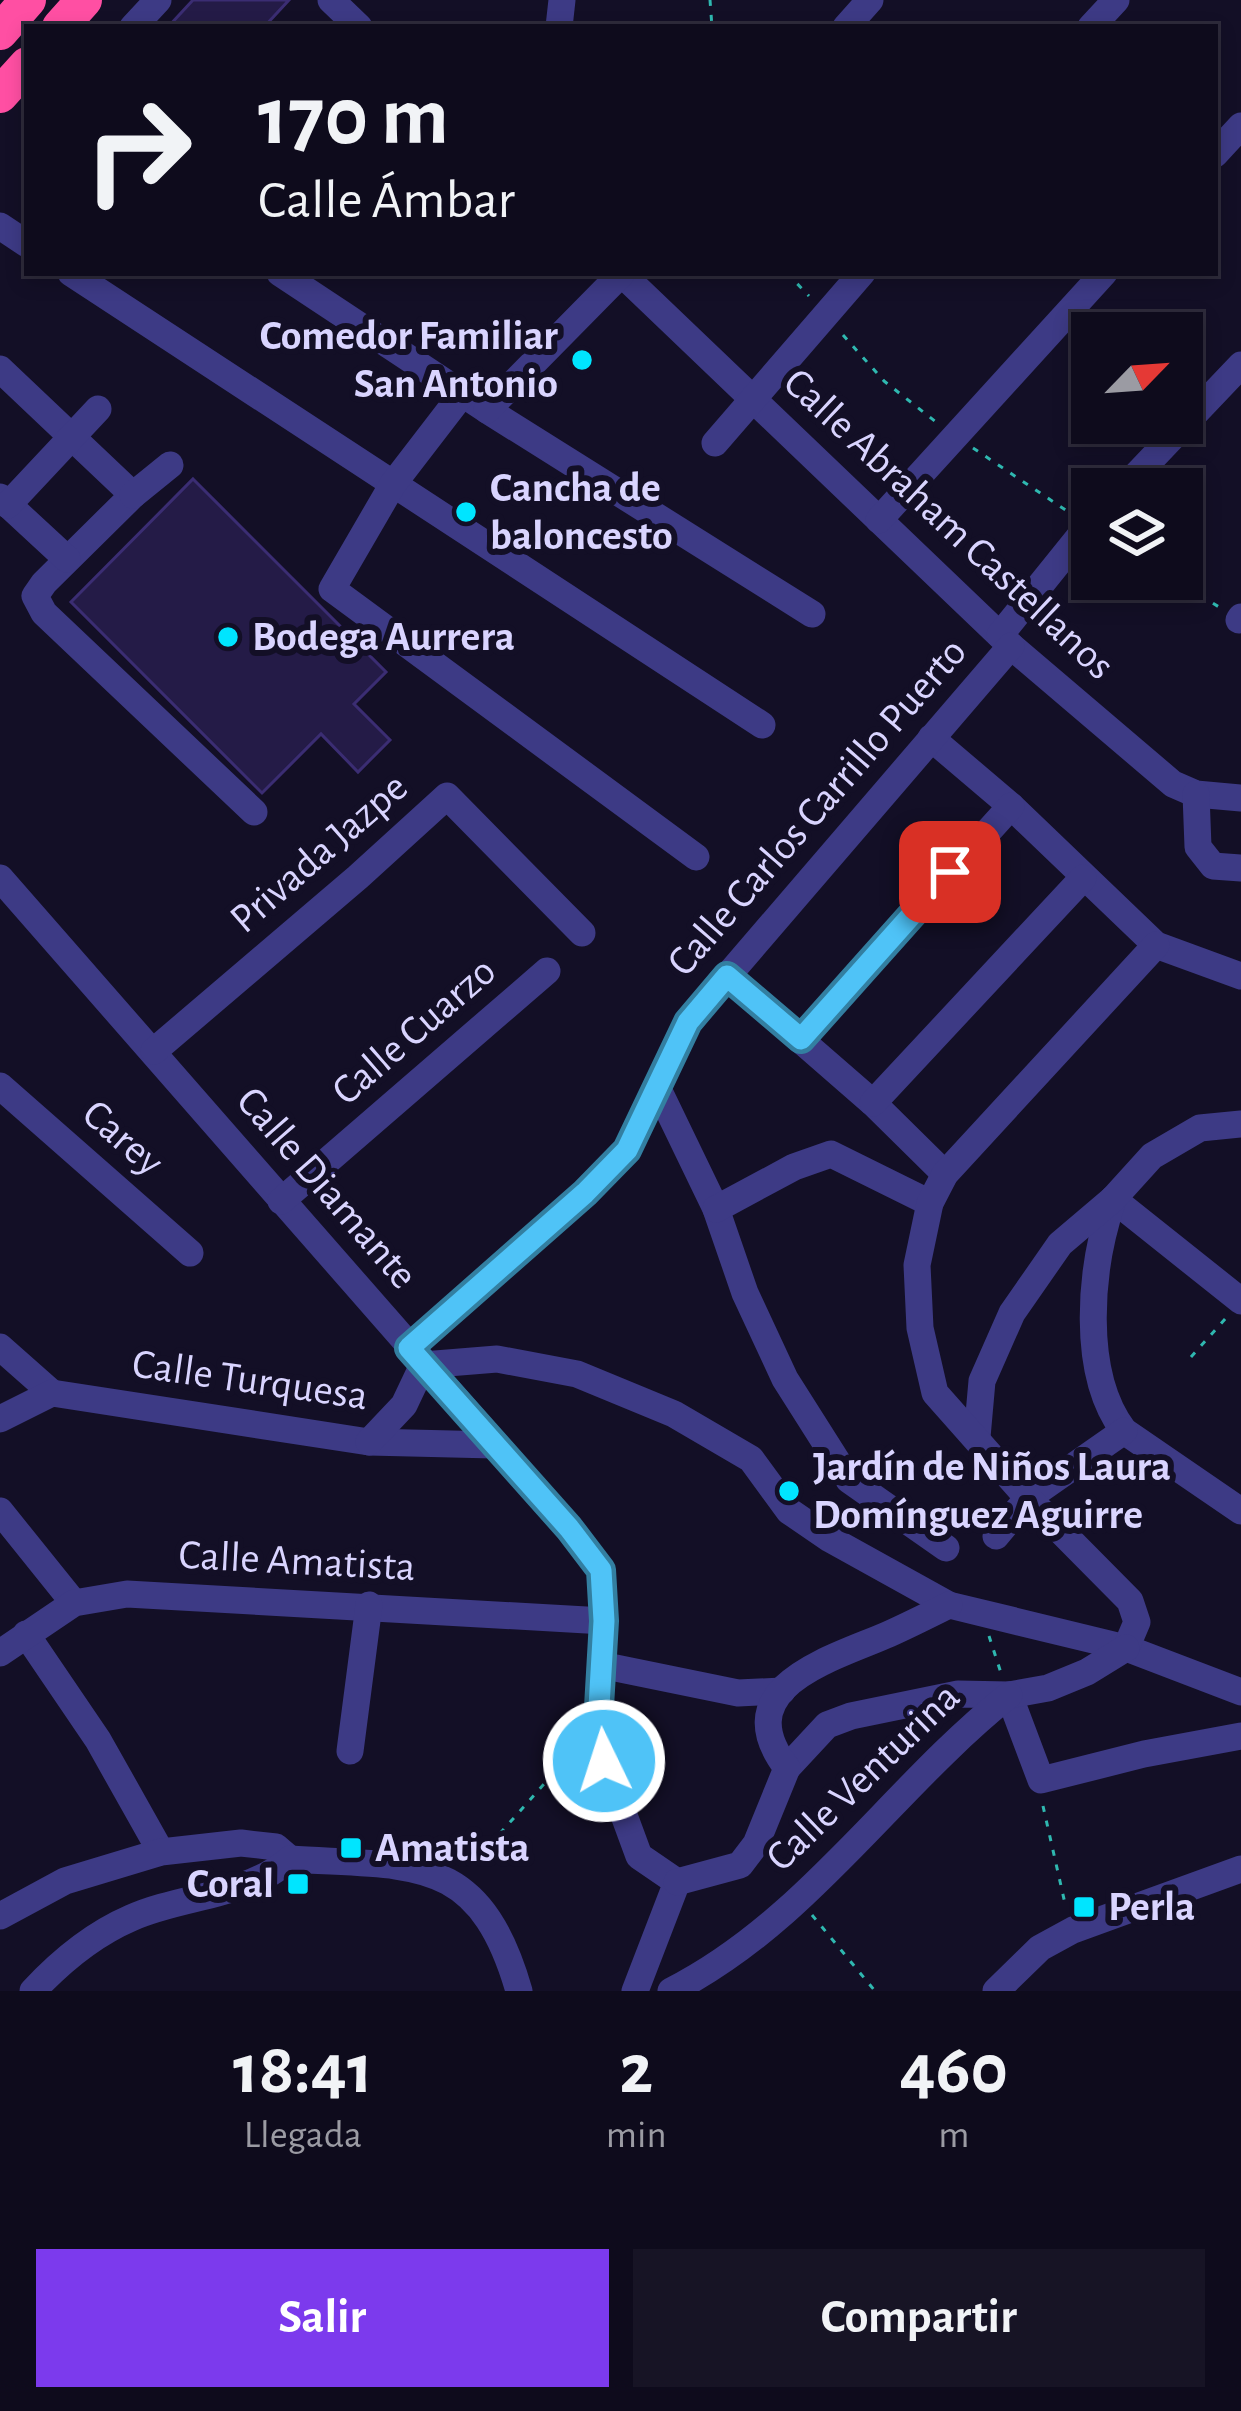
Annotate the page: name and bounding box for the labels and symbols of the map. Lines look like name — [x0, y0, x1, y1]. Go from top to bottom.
north arrow — [1071, 312, 1203, 444]
place label: Comedor Familiar San Antonio — [260, 315, 558, 405]
marker: Comedor Familiar San Antonio — [569, 347, 595, 373]
street label: Calle Abraham Castellanos — [776, 361, 1122, 687]
place label: Cancha de baloncesto — [490, 467, 673, 557]
marker: Cancha de baloncesto — [453, 499, 479, 525]
place label: Bodega Aurrera — [252, 616, 515, 658]
marker: Bodega Aurrera — [215, 624, 241, 650]
street label: Calle Carlos Carrillo Puerto — [660, 630, 974, 984]
street label: Privada Jazpe — [223, 765, 415, 941]
pin — [899, 821, 1001, 923]
street label: Calle Cuarzo — [324, 949, 504, 1113]
street label: Calle Diamante — [229, 1080, 425, 1296]
street label: Carey — [75, 1092, 171, 1184]
street label: Calle Turquesa — [130, 1343, 370, 1417]
place label: Jardín de Niños Laura Domínguez Aguirre — [813, 1446, 1171, 1536]
marker: Jardín de Niños Laura Domínguez Aguirre — [776, 1478, 802, 1504]
street label: Calle Amatista — [178, 1534, 416, 1588]
street label: Calle Venturina — [758, 1675, 968, 1879]
position arrow — [541, 1698, 667, 1824]
place label: Amatista — [375, 1827, 530, 1869]
marker: Amatista — [338, 1835, 364, 1861]
place label: Coral — [187, 1863, 274, 1905]
marker: Coral — [285, 1871, 311, 1897]
place label: Perla — [1108, 1886, 1195, 1928]
marker: Perla — [1071, 1894, 1097, 1920]

